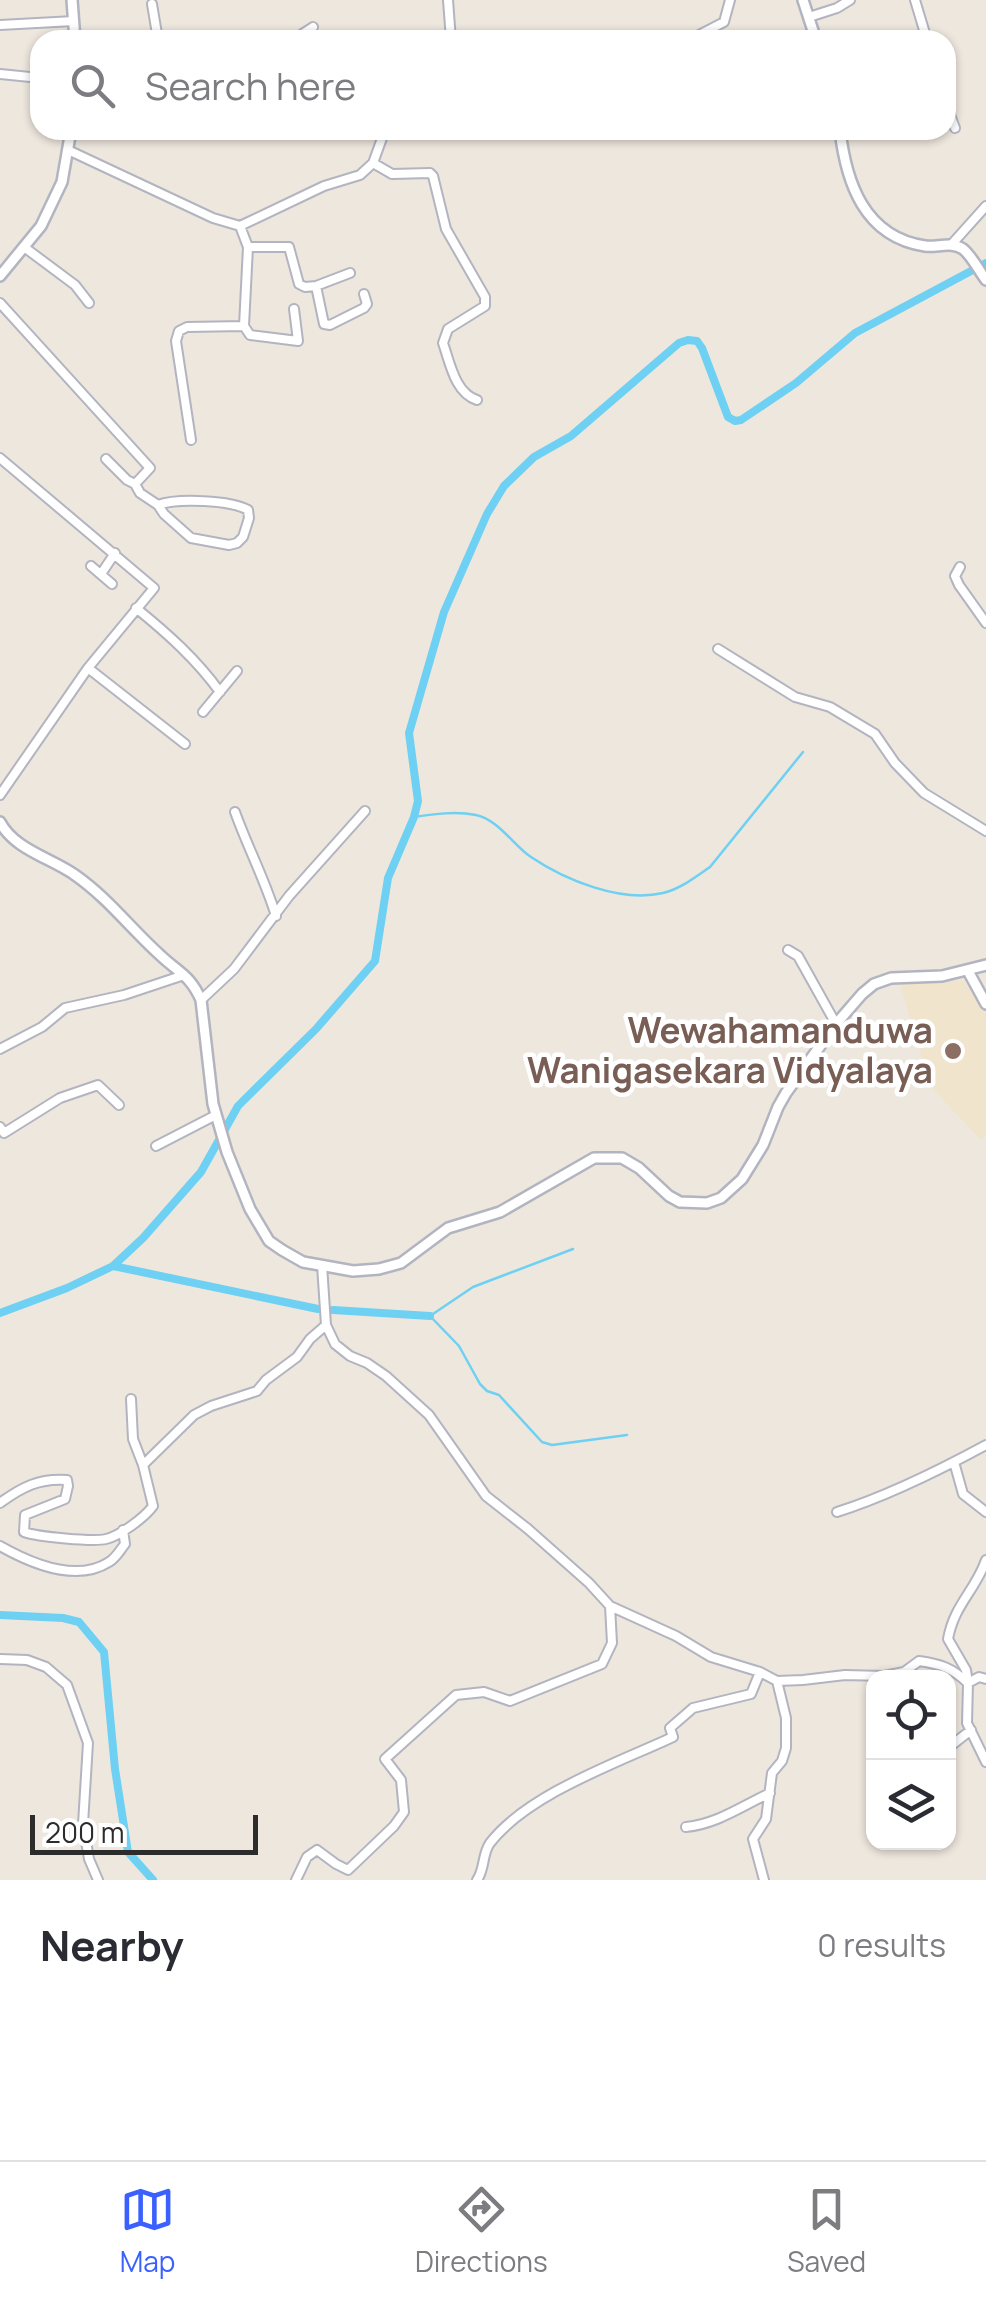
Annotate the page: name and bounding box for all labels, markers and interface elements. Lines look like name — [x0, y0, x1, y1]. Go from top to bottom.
search box — [30, 30, 956, 140]
icon: search — [65, 58, 120, 113]
text: Search here — [145, 59, 356, 111]
place label: Wewahamanduwa Wanigasekara Vidyalaya — [527, 1006, 933, 1094]
marker: Wewahamanduwa Wanigasekara Vidyalaya — [942, 1040, 964, 1062]
map controls — [866, 1670, 956, 1850]
button: locate — [866, 1670, 956, 1760]
button: layers — [866, 1760, 956, 1850]
scale bar — [30, 1810, 258, 1854]
text: 200 m — [45, 1813, 124, 1851]
text: Nearby — [40, 1916, 184, 1974]
text: 0 results — [817, 1923, 946, 1967]
tab: Map — [120, 2182, 175, 2280]
tab: Directions — [415, 2182, 548, 2280]
tab: Saved — [787, 2182, 866, 2280]

